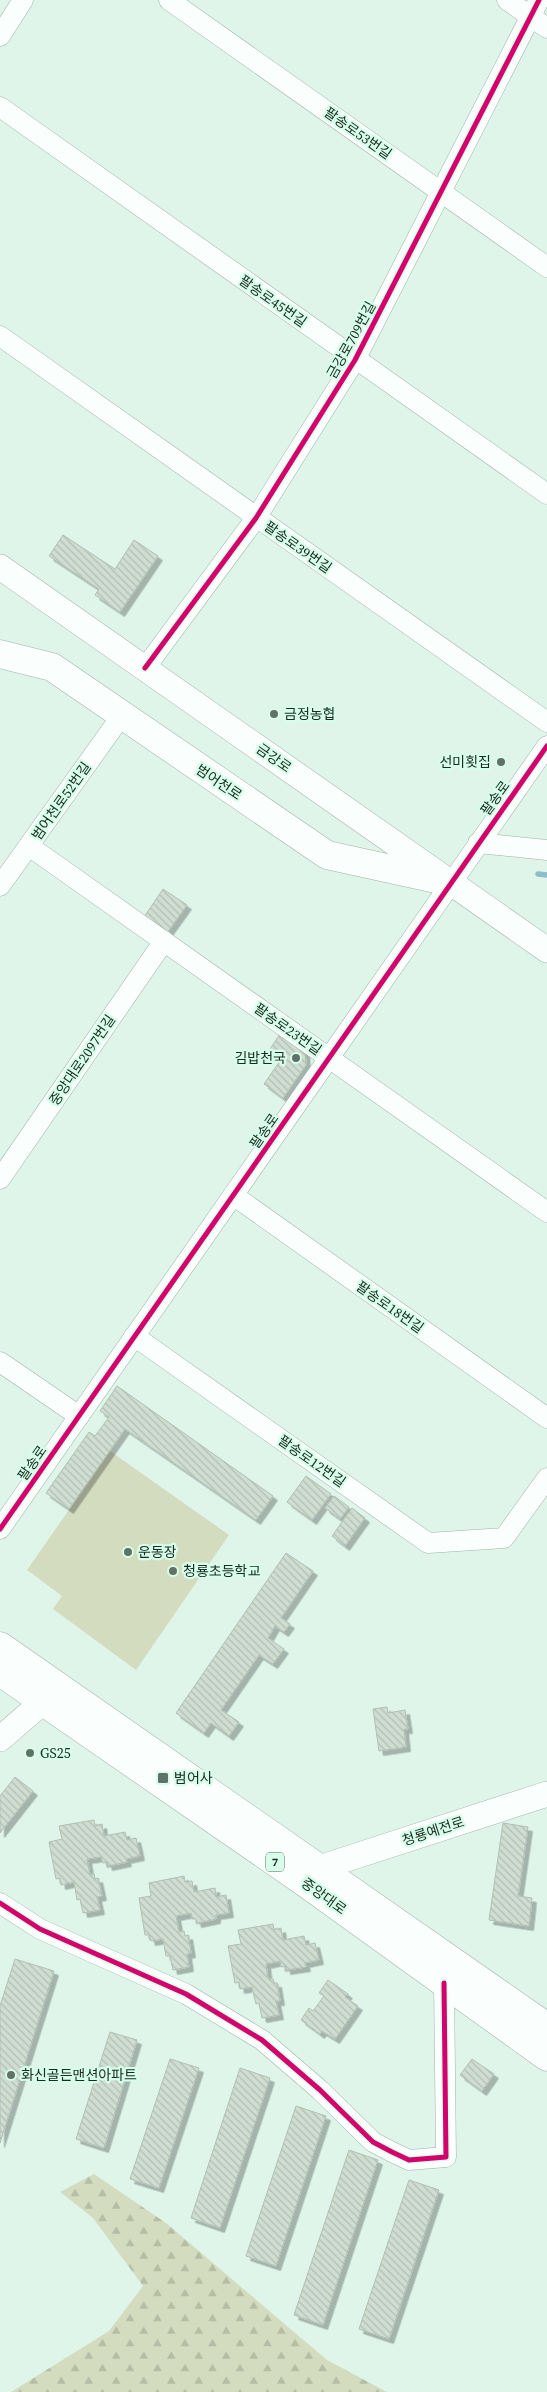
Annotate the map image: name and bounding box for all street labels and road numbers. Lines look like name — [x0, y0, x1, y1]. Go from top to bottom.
street label: 팔송로53번길 — [320, 102, 396, 164]
street label: 팔송로45번길 — [235, 270, 311, 332]
street label: 금강로709번길 — [322, 298, 380, 382]
street label: 팔송로39번길 — [260, 516, 336, 578]
street label: 금강로 — [252, 739, 296, 777]
street label: 범어천로52번길 — [27, 758, 95, 844]
street label: 범어천로 — [192, 759, 246, 805]
street label: 팔송로 — [476, 776, 515, 820]
street label: 팔송로23번길 — [250, 998, 326, 1060]
street label: 중앙대로2097번길 — [44, 1011, 120, 1109]
street label: 팔송로 — [245, 1109, 283, 1153]
street label: 팔송로18번길 — [352, 1276, 428, 1338]
street label: 팔송로12번길 — [274, 1430, 350, 1492]
street label: 팔송로 — [13, 1441, 51, 1485]
street label: 청룡예전로 — [399, 1812, 467, 1850]
road number: 7 — [266, 1852, 284, 1871]
street label: 중앙대로 — [297, 1873, 351, 1919]

